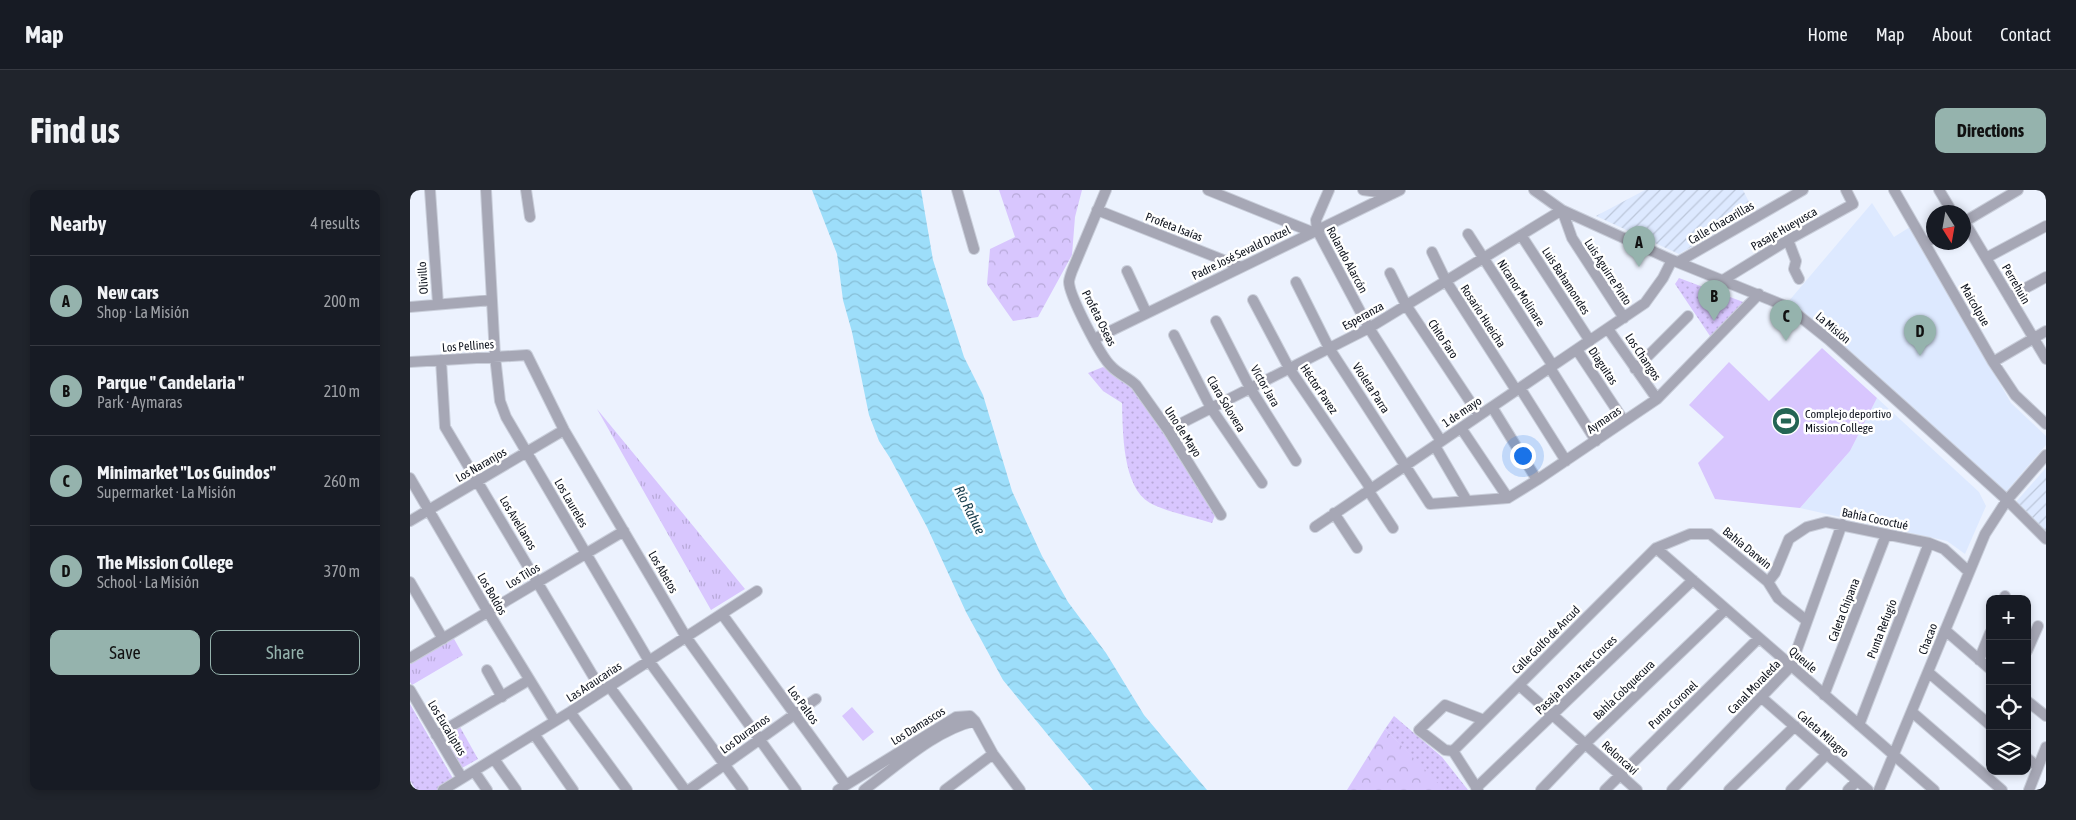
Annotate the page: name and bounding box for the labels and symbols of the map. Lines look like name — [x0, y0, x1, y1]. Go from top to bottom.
street label: Calle Chacarillas — [1686, 199, 1756, 247]
street label: Pasaje Hueyusca — [1748, 204, 1820, 254]
north arrow — [1926, 205, 1971, 250]
street label: Profeta Isaías — [1144, 210, 1204, 244]
street label: Padre José Sevald Dotzel — [1189, 223, 1293, 283]
street label: Rolando Alarcón — [1324, 224, 1370, 296]
pin: A — [1623, 226, 1655, 267]
street label: Luis Aguirre Pinto — [1581, 236, 1635, 308]
street label: Luis Bahamondes — [1539, 245, 1593, 317]
street label: Nicanor Molinare — [1494, 257, 1548, 329]
street label: Olivillo — [415, 261, 431, 295]
street label: Perrehuin — [1999, 261, 2033, 307]
pin: B — [1698, 280, 1730, 321]
street label: Maicolpue — [1957, 281, 1993, 329]
street label: Rosario Hueicha — [1458, 282, 1508, 350]
street label: Profeta Oseas — [1079, 288, 1119, 348]
street label: Esperanza — [1340, 299, 1386, 333]
pin: C — [1770, 300, 1802, 341]
street label: La Misión — [1813, 309, 1853, 347]
pin: D — [1904, 315, 1936, 356]
street label: Chito Faro — [1425, 317, 1461, 361]
street label: Los Changos — [1622, 331, 1664, 383]
street label: Los Pellines — [442, 337, 494, 355]
street label: Diaguitas — [1585, 345, 1621, 387]
street label: Violeta Parra — [1350, 360, 1392, 416]
street label: Héctor Pavez — [1297, 362, 1341, 417]
street label: Víctor Jara — [1248, 363, 1282, 409]
street label: Clara Solovera — [1204, 373, 1248, 435]
street label: 1 de mayo — [1440, 393, 1485, 430]
street label: Uno de Mayo — [1162, 404, 1205, 460]
street label: Aymaras — [1584, 404, 1624, 436]
sports icon: Complejo deportivo Mission College — [1771, 406, 1801, 436]
place label: Complejo deportivo Mission College — [1805, 407, 1892, 435]
your location — [1510, 443, 1536, 469]
street label: Los Naranjos — [453, 445, 509, 485]
street label: Los Laureles — [551, 476, 591, 530]
water label: Río Rahue — [951, 483, 989, 537]
street label: Los Avellanos — [497, 494, 539, 552]
street label: Bahía Cococtué — [1841, 505, 1909, 533]
street label: Bahía Darwin — [1720, 524, 1774, 572]
street label: Los Abetos — [645, 548, 681, 596]
street label: Los Tilos — [504, 560, 542, 592]
street label: Los Boldos — [474, 571, 510, 617]
street label: Caleta Chipana — [1825, 576, 1863, 644]
street label: Punta Refugio — [1864, 597, 1900, 661]
street label: Calle Golfo de Ancud — [1509, 603, 1583, 677]
street label: Chacao — [1916, 621, 1940, 657]
street label: Pasaja Punta Tres Cruces — [1532, 633, 1620, 717]
street label: Queule — [1786, 644, 1820, 676]
street label: BahÍa Cobquecura — [1590, 657, 1658, 723]
street label: Canal Moraleda — [1725, 657, 1783, 717]
street label: Las Araucarias — [564, 659, 624, 705]
street label: Punta Coronel — [1646, 678, 1701, 732]
street label: Los Paltos — [784, 683, 822, 727]
street label: Los Eucaliptus — [425, 698, 469, 758]
street label: Los Damascos — [888, 704, 948, 748]
street label: Caleta Milagro — [1794, 708, 1852, 761]
street label: Los Duraznos — [718, 711, 772, 757]
street label: Reloncaví — [1599, 738, 1641, 778]

